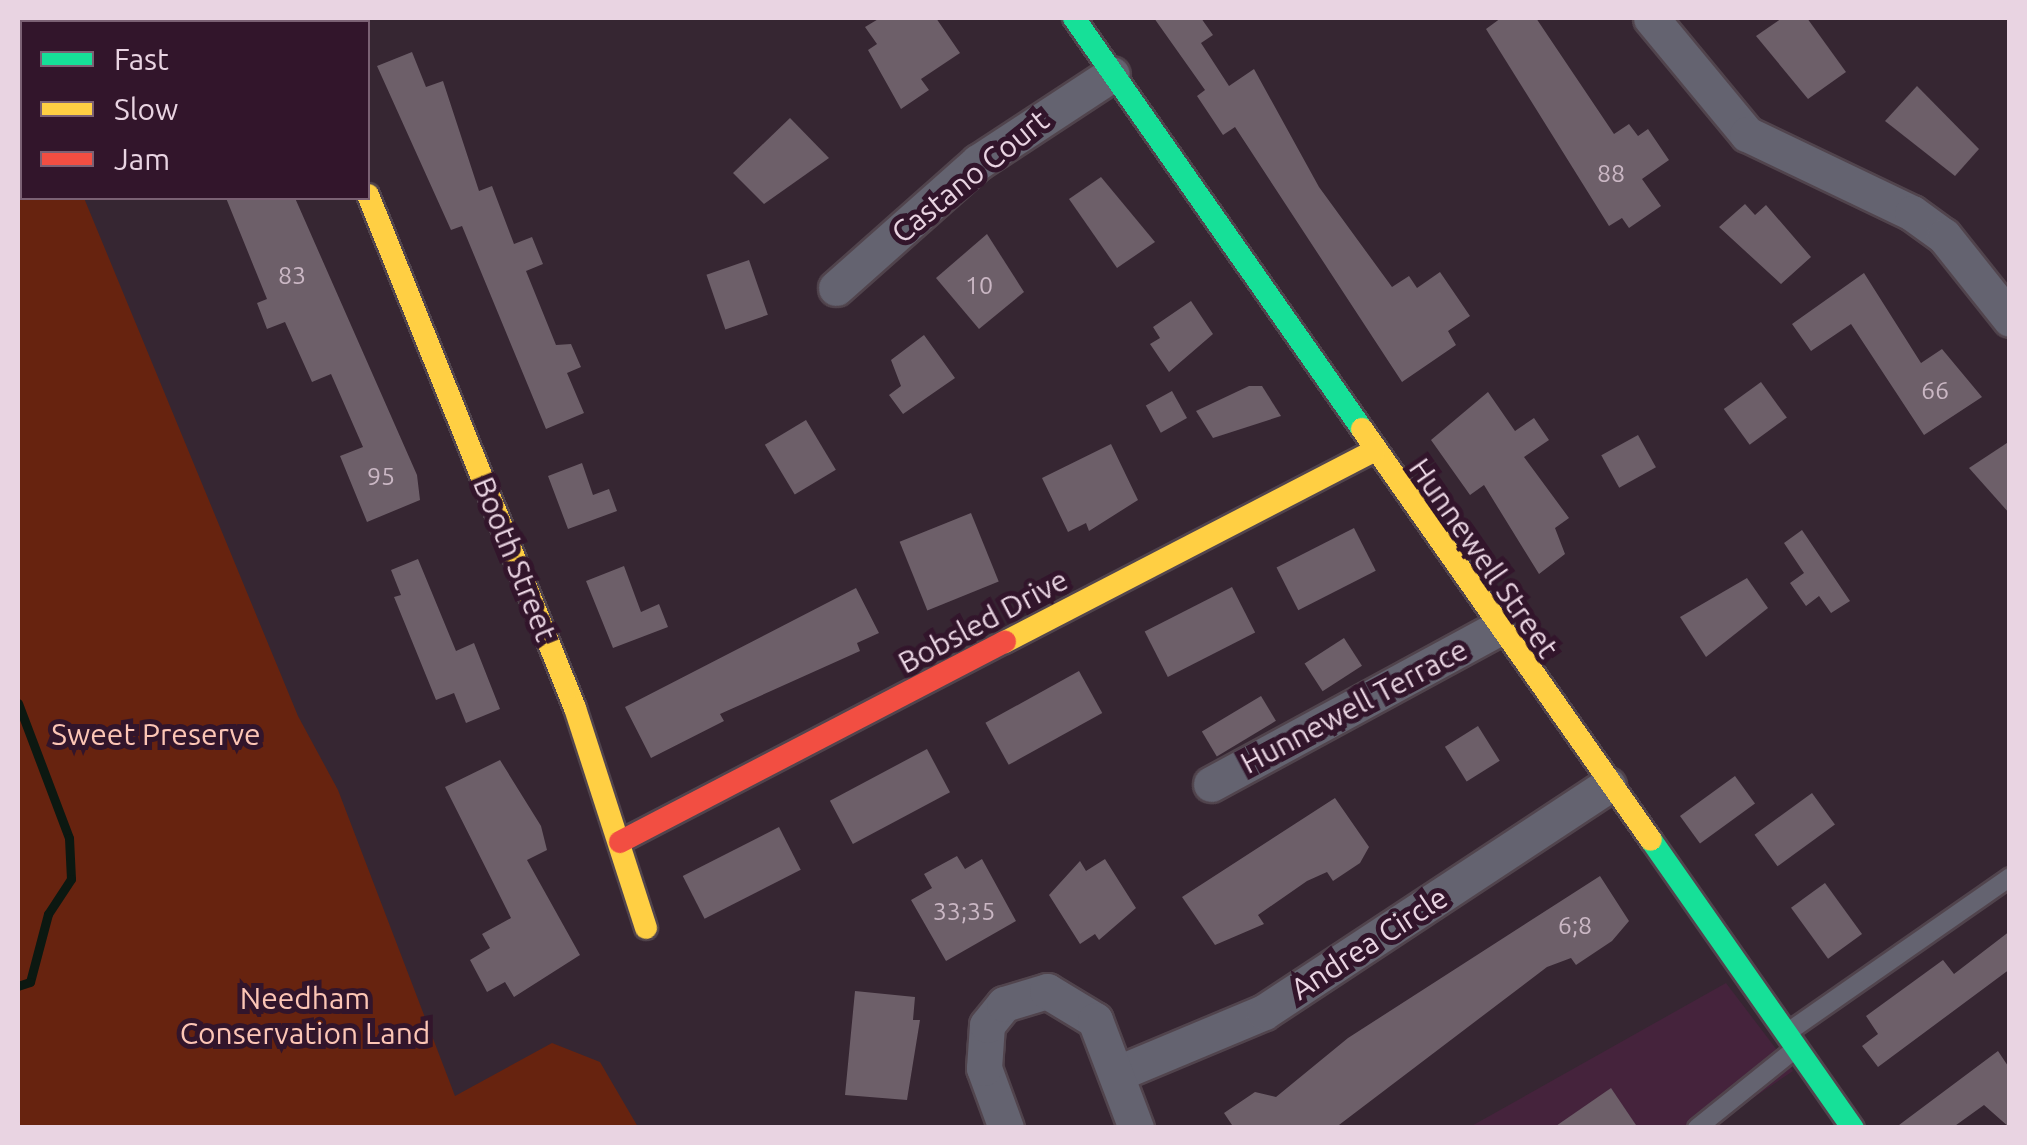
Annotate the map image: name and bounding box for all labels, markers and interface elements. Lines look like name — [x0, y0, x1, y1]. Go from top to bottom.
legend — [20, 20, 370, 200]
text: Fast — [114, 42, 169, 76]
text: Slow — [114, 92, 178, 126]
street label: Castano Court — [884, 102, 1056, 250]
text: Jam — [114, 142, 170, 176]
house number: 88 — [1597, 158, 1625, 188]
house number: 83 — [278, 260, 306, 290]
house number: 10 — [965, 270, 993, 300]
house number: 66 — [1921, 375, 1949, 405]
street label: Hunnewell Street — [1402, 451, 1566, 665]
house number: 95 — [367, 461, 395, 491]
street label: Booth Street — [466, 472, 564, 646]
street label: Bobsled Drive — [892, 561, 1074, 681]
street label: Hunnewell Terrace — [1234, 631, 1474, 781]
park label: Sweet Preserve — [51, 716, 261, 752]
street label: Andrea Circle — [1284, 879, 1454, 1007]
house number: 33;35 — [933, 896, 995, 926]
house number: 6;8 — [1558, 910, 1592, 940]
park label: Needham Conservation Land — [180, 980, 430, 1050]

